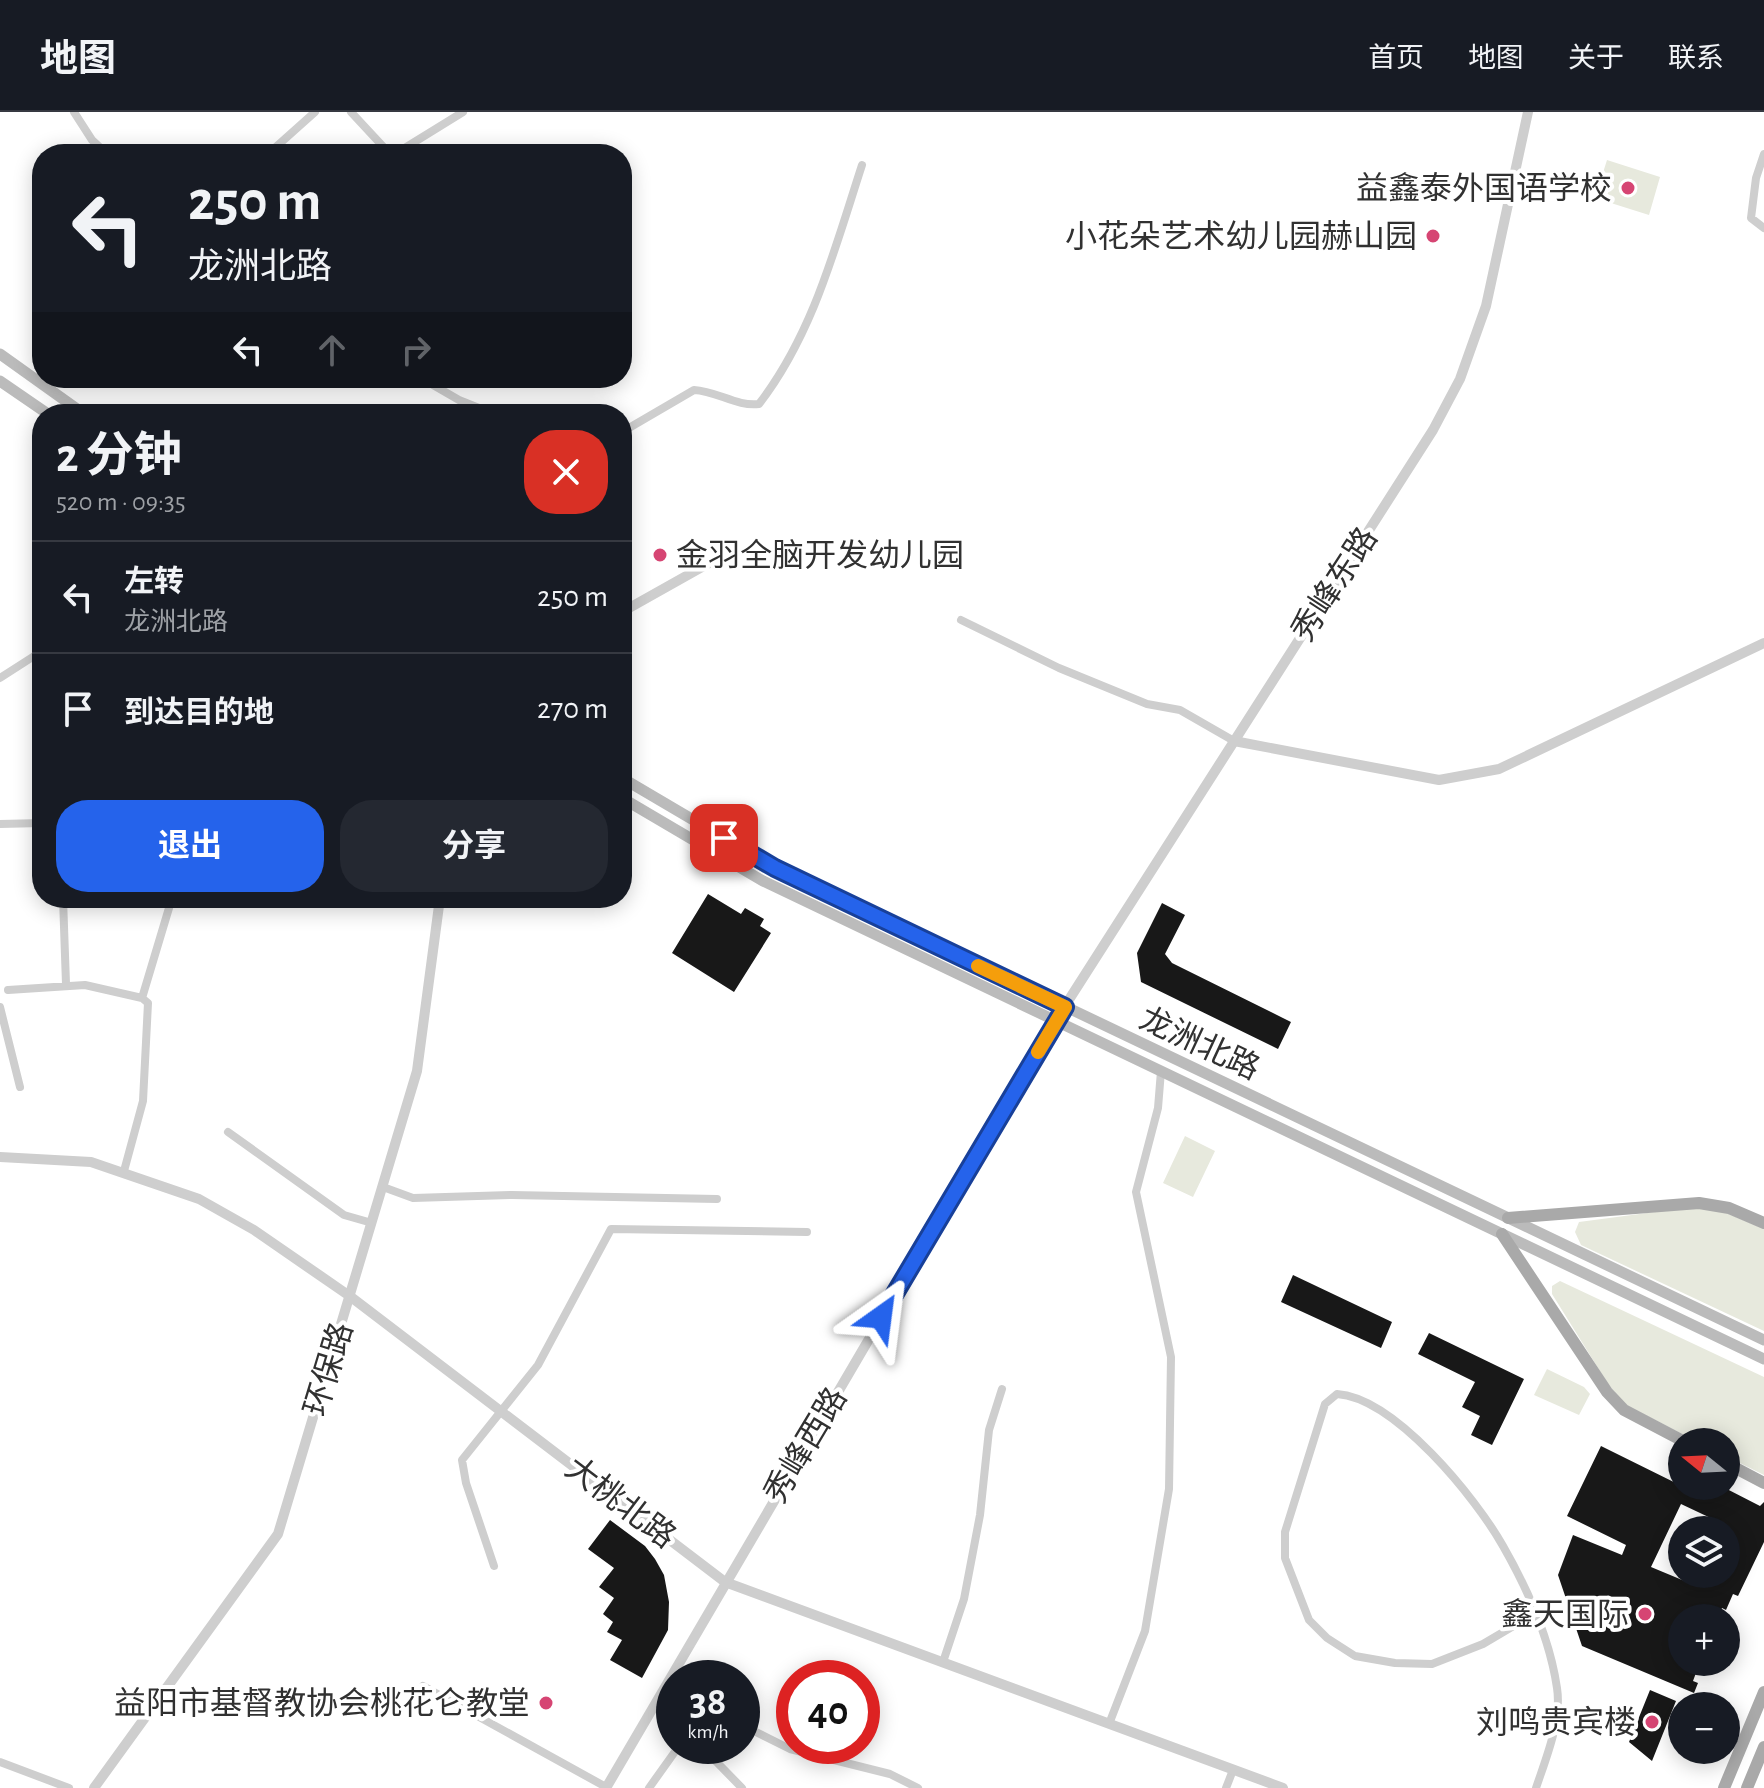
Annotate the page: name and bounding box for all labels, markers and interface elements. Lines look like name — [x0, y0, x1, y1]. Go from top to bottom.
text: 地图 — [40, 41, 116, 79]
text: 首页 — [1368, 45, 1424, 73]
text: 地图 — [1468, 45, 1524, 73]
text: 关于 — [1568, 45, 1624, 73]
text: 联系 — [1668, 45, 1724, 73]
place label: 益鑫泰外国语学校 — [1356, 171, 1612, 205]
text: 250 m — [188, 174, 321, 230]
icon: left — [56, 176, 160, 280]
marker: 益鑫泰外国语学校 — [1619, 179, 1637, 197]
place label: 小花朵艺术幼儿园赫山园 — [1065, 219, 1417, 253]
marker: 小花朵艺术幼儿园赫山园 — [1424, 227, 1442, 245]
text: 龙洲北路 — [188, 249, 332, 285]
icon: left — [226, 328, 270, 372]
icon: ahead — [310, 328, 354, 372]
icon: right — [394, 328, 438, 372]
button: close — [524, 430, 608, 514]
text: 2 分钟 — [56, 433, 182, 481]
text: 520 m · 09:35 — [56, 489, 186, 515]
street label: 秀峰东路 — [1285, 521, 1383, 647]
place label: 金羽全脑开发幼儿园 — [676, 538, 964, 572]
marker: 金羽全脑开发幼儿园 — [651, 546, 669, 564]
text: 左转 — [124, 567, 184, 597]
icon: left — [56, 575, 100, 619]
text: 250 m — [537, 582, 608, 612]
text: 龙洲北路 — [124, 609, 228, 635]
icon: arrive — [56, 687, 100, 731]
text: 270 m — [537, 694, 608, 724]
text: 到达目的地 — [124, 698, 274, 728]
button: 退出 — [56, 800, 324, 892]
button: 分享 — [340, 800, 608, 892]
pin — [690, 804, 758, 872]
icon: arrive — [702, 816, 746, 860]
street label: 龙洲北路 — [1135, 1001, 1265, 1085]
position arrow — [839, 1275, 923, 1359]
street label: 环保路 — [298, 1318, 358, 1420]
street label: 秀峰西路 — [757, 1381, 853, 1509]
north arrow — [1668, 1428, 1740, 1500]
map controls — [1668, 1428, 1740, 1764]
street label: 大桃北路 — [560, 1450, 682, 1554]
button: layers — [1668, 1516, 1740, 1588]
place label: 鑫天国际 — [1501, 1598, 1629, 1631]
button: + — [1668, 1604, 1740, 1676]
marker: 鑫天国际 — [1636, 1605, 1654, 1623]
speed limit sign: 40 — [776, 1660, 880, 1764]
text: 38 — [690, 1682, 726, 1722]
place label: 益阳市基督教协会桃花仑教堂 — [114, 1686, 530, 1720]
button: − — [1668, 1692, 1740, 1764]
marker: 益阳市基督教协会桃花仑教堂 — [537, 1694, 555, 1712]
place label: 刘鸣贵宾楼 — [1476, 1705, 1636, 1739]
marker: 刘鸣贵宾楼 — [1643, 1713, 1661, 1731]
text: km/h — [687, 1722, 729, 1742]

